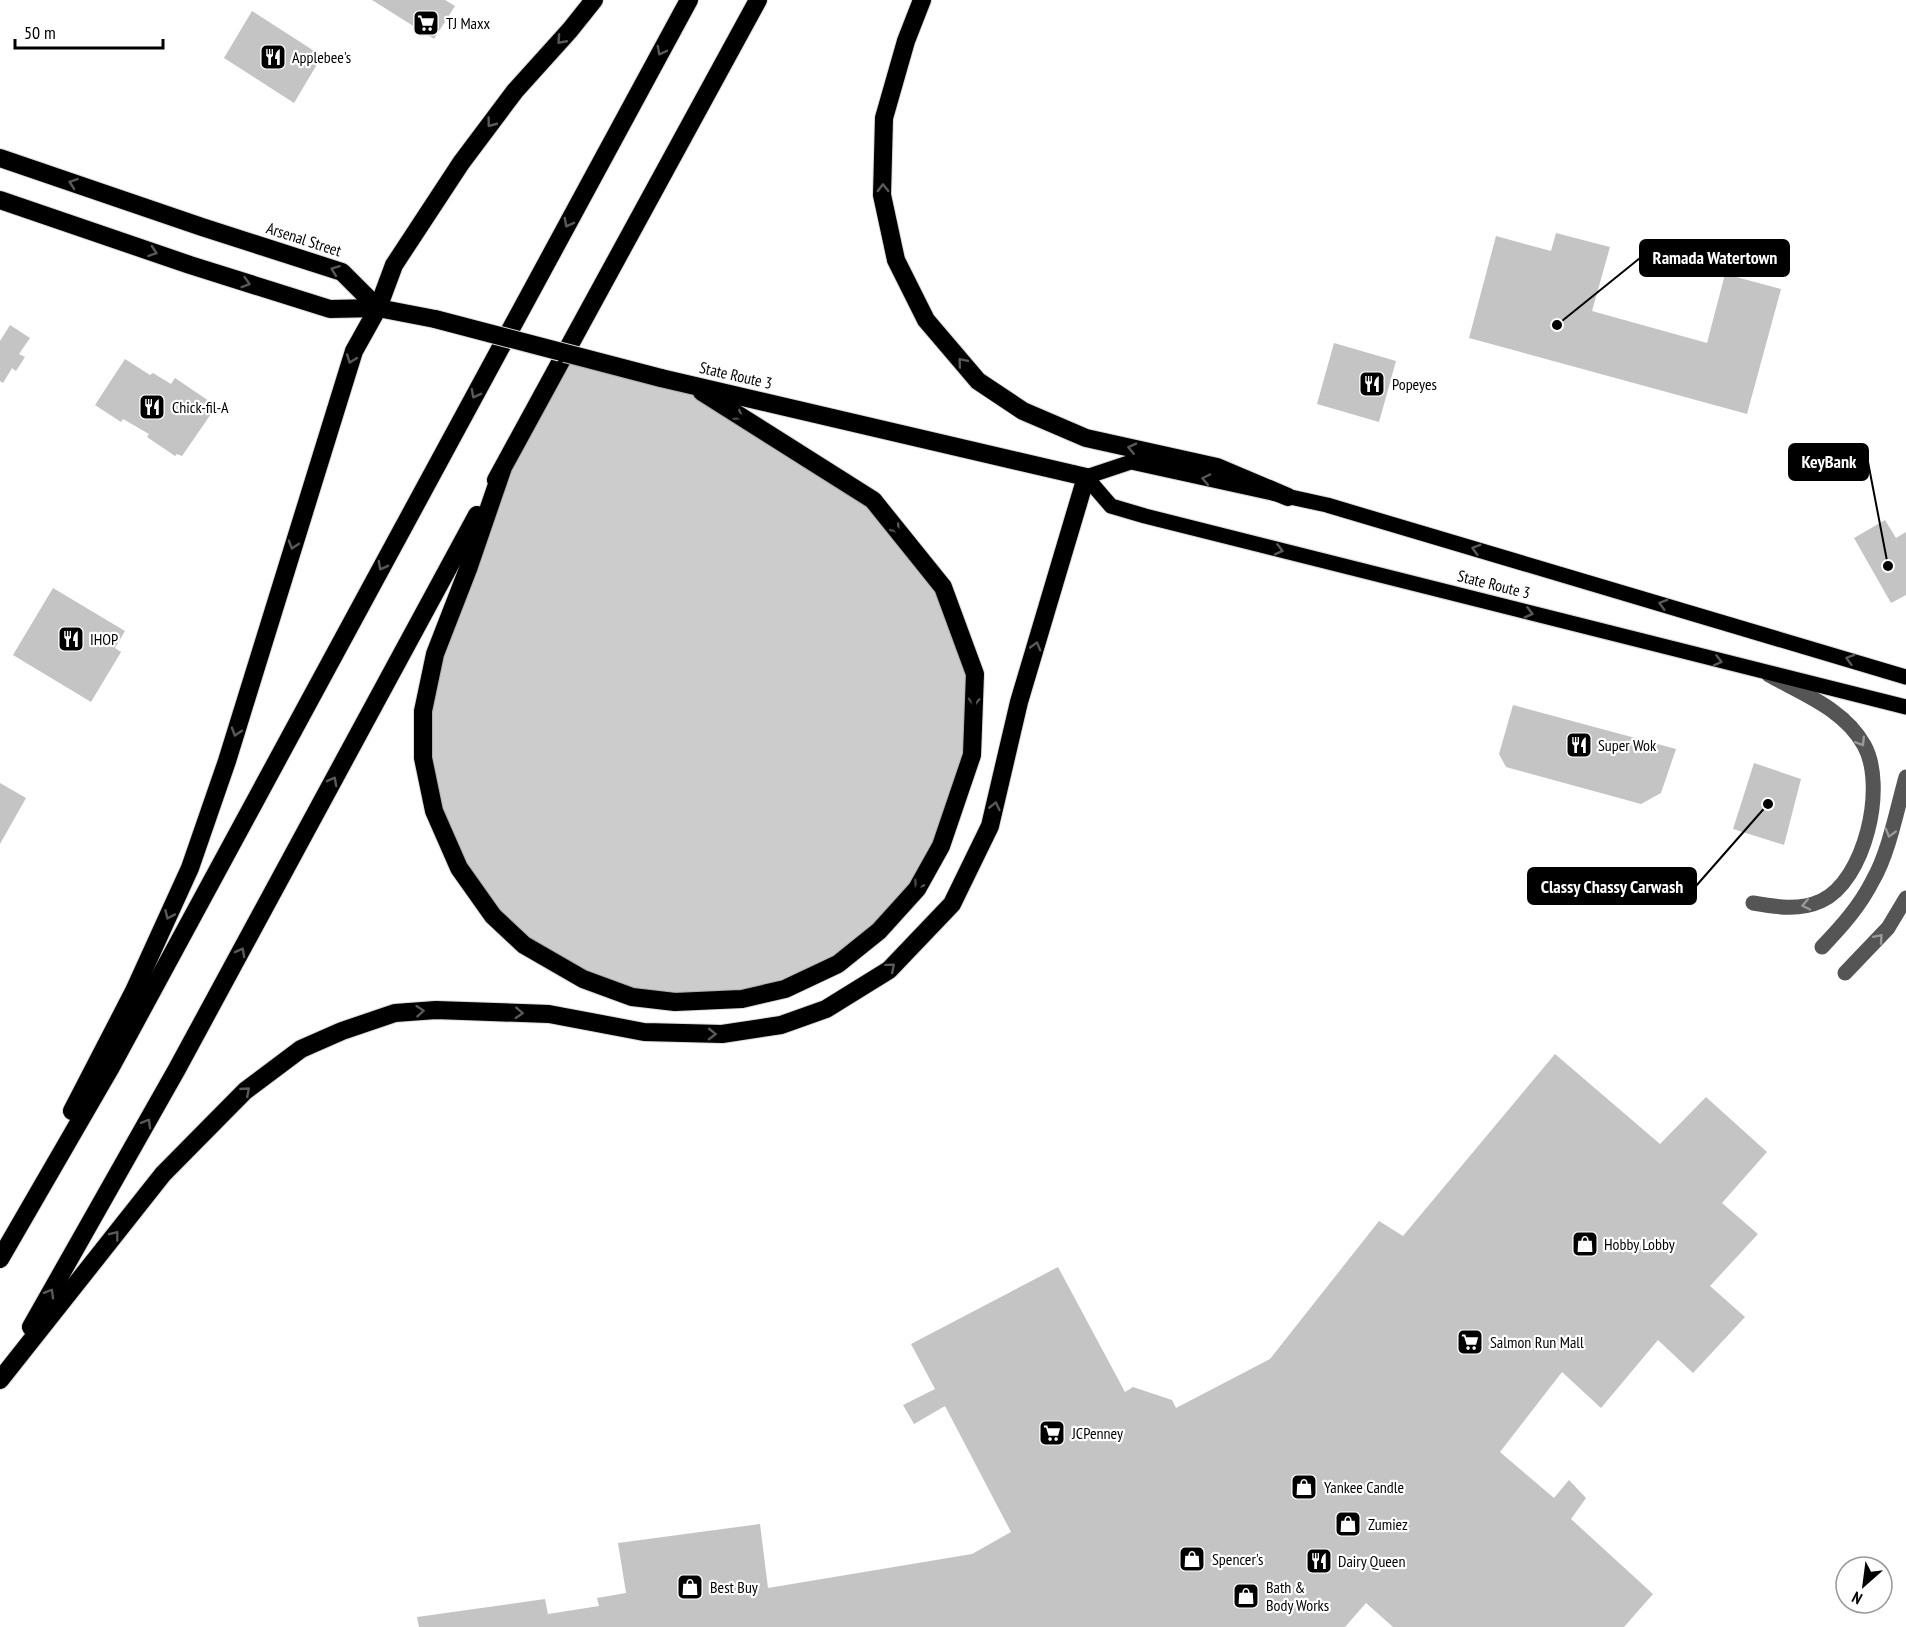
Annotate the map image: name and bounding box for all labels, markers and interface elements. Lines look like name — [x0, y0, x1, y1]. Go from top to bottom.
supermarket icon: TJ Maxx — [411, 8, 441, 38]
scale bar — [15, 12, 164, 50]
place label: TJ Maxx — [446, 13, 490, 33]
text: 50 m — [24, 21, 56, 44]
one-way arrow — [557, 33, 568, 43]
restaurant icon: Applebee's — [258, 42, 288, 72]
one-way arrow — [657, 45, 668, 56]
place label: Applebee's — [292, 47, 351, 67]
one-way arrow — [487, 117, 498, 128]
one-way arrow — [68, 178, 79, 191]
one-way arrow — [876, 184, 889, 193]
street label: Arsenal Street — [264, 217, 345, 261]
one-way arrow — [564, 217, 575, 227]
callout: Ramada Watertown — [1640, 240, 1789, 276]
one-way arrow — [147, 245, 158, 258]
text: Ramada Watertown — [1653, 246, 1777, 269]
one-way arrow — [330, 265, 341, 277]
one-way arrow — [240, 276, 251, 288]
one-way arrow — [345, 353, 358, 364]
street label: State Route 3 — [698, 357, 774, 393]
one-way arrow — [958, 358, 969, 369]
restaurant icon: Popeyes — [1357, 369, 1387, 399]
place label: Popeyes — [1392, 374, 1437, 394]
one-way arrow — [471, 388, 482, 399]
restaurant icon: Chick-fil-A — [137, 392, 167, 422]
place label: Chick-fil-A — [172, 397, 229, 417]
one-way arrow — [733, 408, 743, 420]
one-way arrow — [1127, 442, 1137, 455]
callout: KeyBank — [1789, 444, 1868, 480]
text: KeyBank — [1801, 450, 1857, 473]
one-way arrow — [1202, 473, 1212, 486]
one-way arrow — [889, 522, 900, 533]
one-way arrow — [288, 539, 300, 550]
one-way arrow — [1274, 542, 1284, 555]
one-way arrow — [1471, 544, 1482, 556]
one-way arrow — [378, 560, 389, 570]
street label: State Route 3 — [1456, 565, 1532, 603]
one-way arrow — [1658, 599, 1669, 611]
one-way arrow — [1524, 605, 1534, 618]
restaurant icon: IHOP — [56, 624, 86, 654]
place label: IHOP — [90, 629, 118, 649]
one-way arrow — [1029, 641, 1041, 652]
one-way arrow — [1713, 653, 1723, 666]
one-way arrow — [1845, 654, 1856, 666]
one-way arrow — [968, 697, 980, 706]
one-way arrow — [231, 726, 243, 737]
restaurant icon: Super Wok — [1564, 730, 1594, 760]
place label: Super Wok — [1598, 735, 1657, 755]
one-way arrow — [1853, 735, 1864, 746]
one-way arrow — [326, 777, 337, 787]
one-way arrow — [987, 802, 1000, 812]
one-way arrow — [1885, 827, 1897, 838]
callout: Classy Chassy Carwash — [1528, 868, 1696, 904]
text: Classy Chassy Carwash — [1541, 875, 1683, 898]
one-way arrow — [914, 879, 926, 889]
one-way arrow — [1802, 898, 1812, 911]
one-way arrow — [164, 908, 176, 919]
one-way arrow — [1872, 934, 1883, 945]
one-way arrow — [234, 948, 245, 959]
one-way arrow — [884, 964, 895, 975]
one-way arrow — [415, 1005, 424, 1018]
one-way arrow — [514, 1006, 523, 1019]
one-way arrow — [708, 1027, 717, 1040]
one-way arrow — [239, 1088, 250, 1099]
one-way arrow — [139, 1119, 151, 1129]
shop icon: Hobby Lobby — [1570, 1229, 1600, 1259]
one-way arrow — [107, 1231, 118, 1242]
place label: Hobby Lobby — [1604, 1234, 1675, 1254]
one-way arrow — [43, 1289, 54, 1299]
supermarket icon: Salmon Run Mall — [1455, 1327, 1485, 1357]
place label: Salmon Run Mall — [1490, 1332, 1584, 1352]
supermarket icon: JCPenney — [1037, 1418, 1067, 1448]
place label: JCPenney — [1071, 1423, 1123, 1443]
shop icon: Yankee Candle — [1289, 1472, 1319, 1502]
place label: Yankee Candle — [1324, 1477, 1404, 1497]
shop icon: Zumiez — [1333, 1509, 1363, 1539]
place label: Zumiez — [1368, 1514, 1408, 1534]
shop icon: Spencer's — [1177, 1544, 1207, 1574]
restaurant icon: Dairy Queen — [1304, 1546, 1334, 1576]
place label: Spencer's — [1212, 1549, 1263, 1569]
place label: Dairy Queen — [1338, 1551, 1405, 1571]
north arrow — [1834, 1555, 1894, 1615]
shop icon: Best Buy — [675, 1572, 705, 1602]
place label: Best Buy — [710, 1577, 758, 1597]
place label: Bath & Body Works — [1266, 1577, 1329, 1615]
shop icon: Bath & Body Works — [1231, 1581, 1261, 1611]
text: N — [1848, 1587, 1865, 1609]

